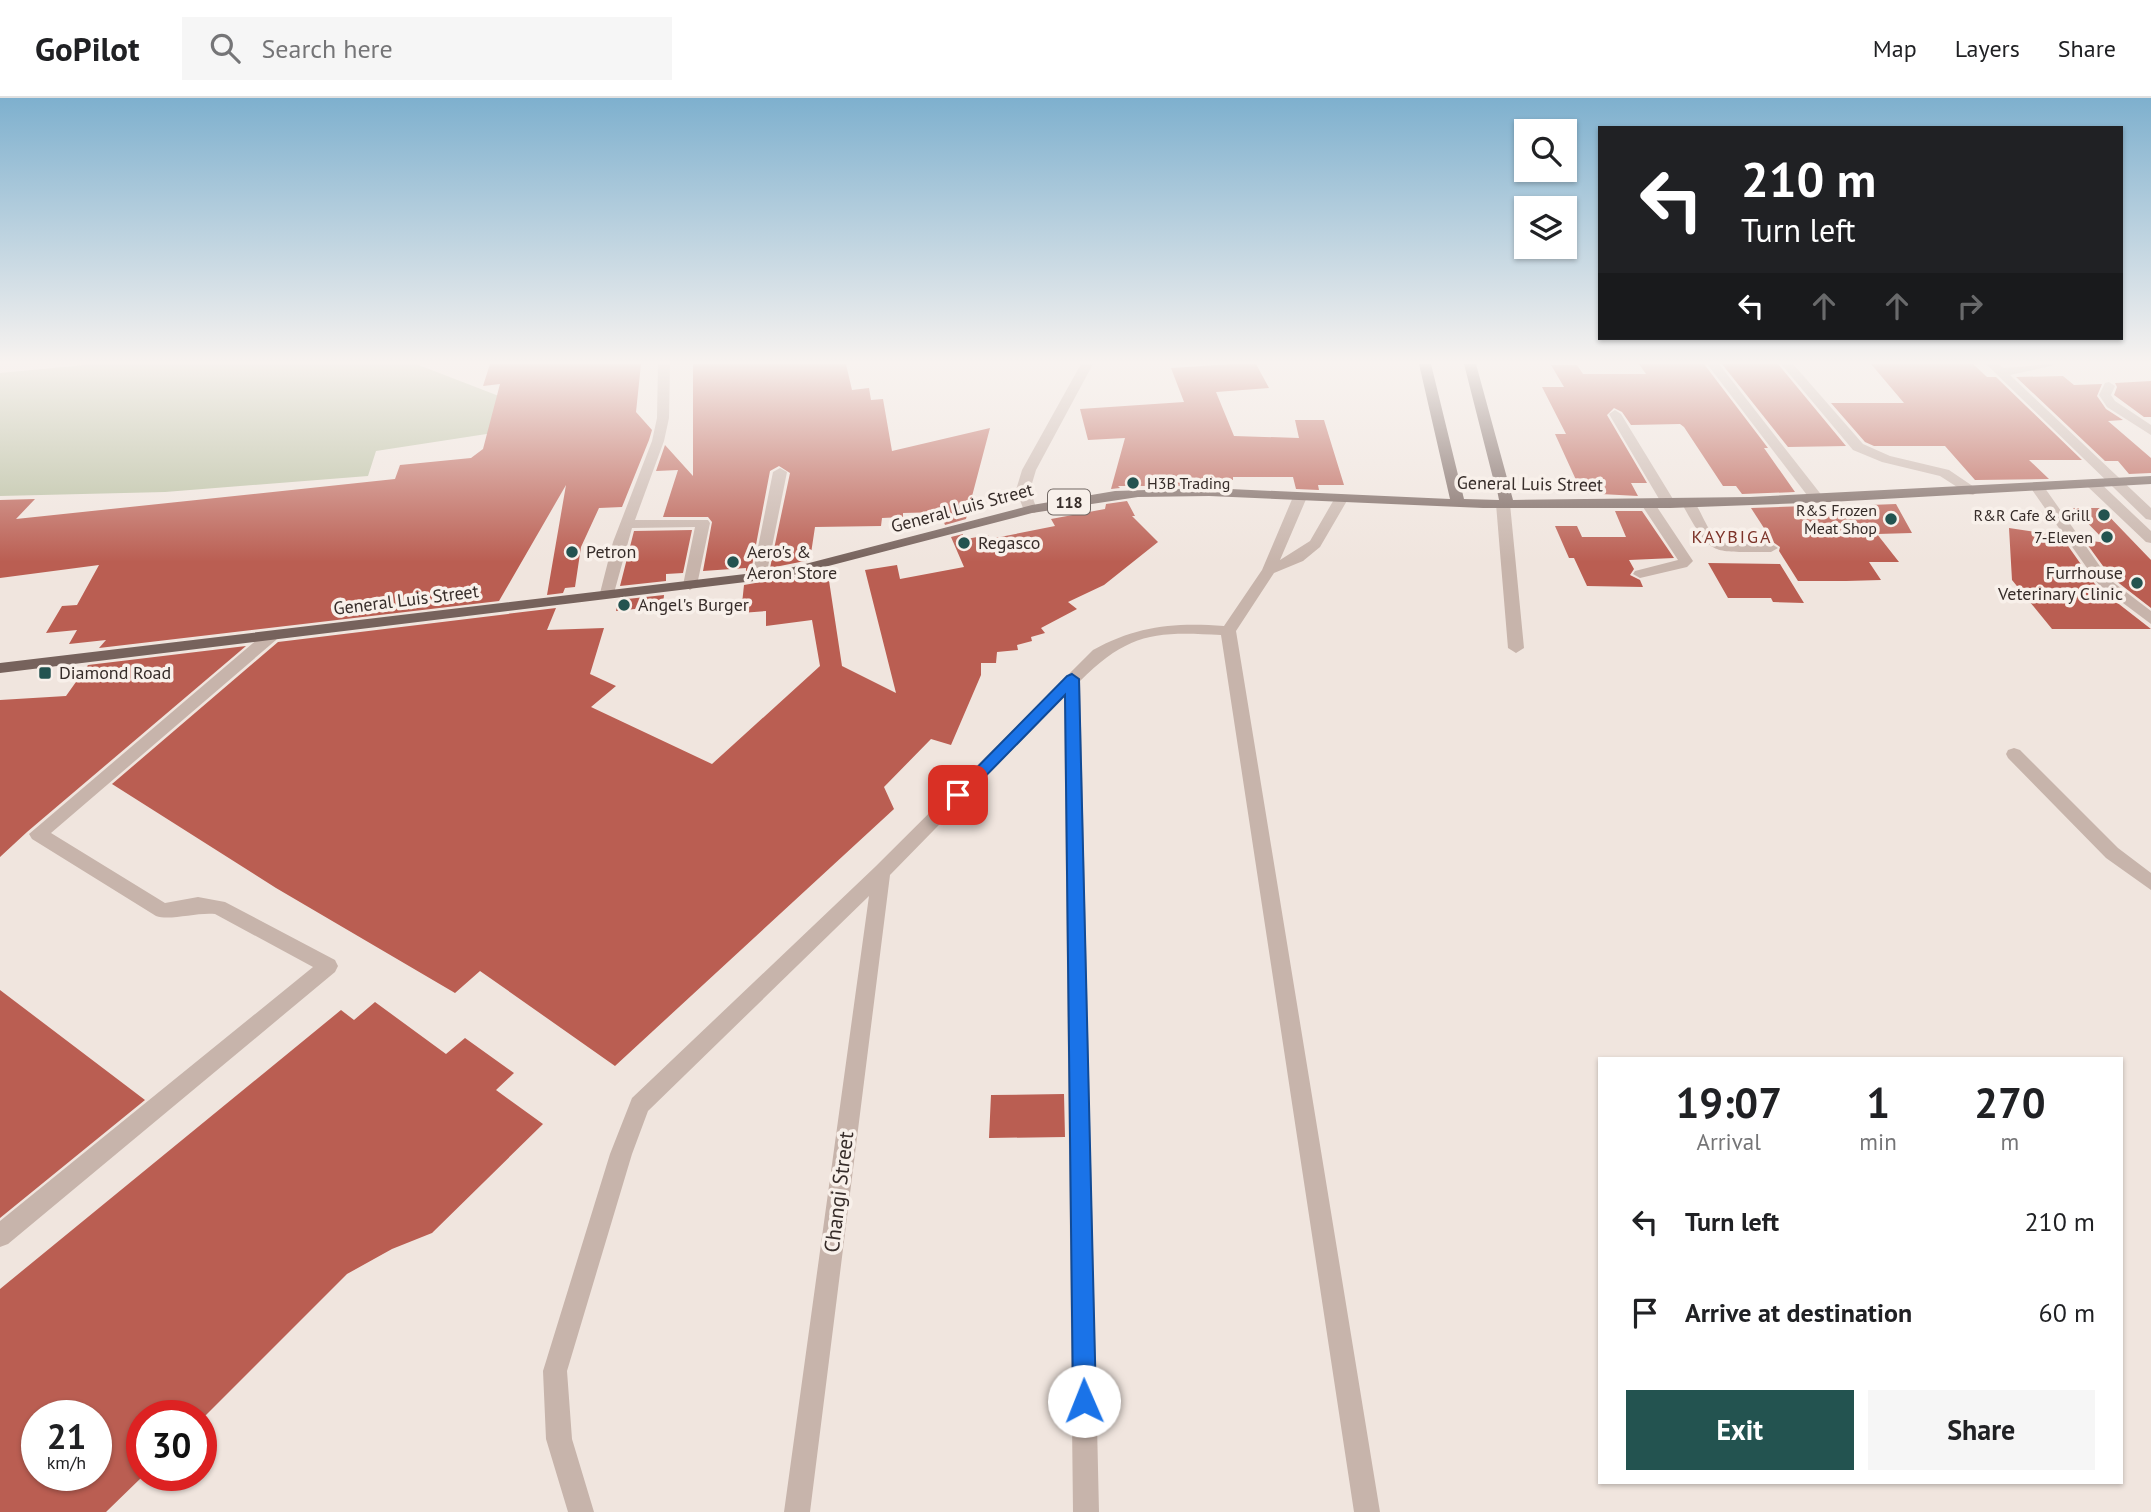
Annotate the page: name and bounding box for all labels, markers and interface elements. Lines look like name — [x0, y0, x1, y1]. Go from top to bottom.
search box — [182, 17, 672, 80]
text: GoPilot — [35, 27, 140, 70]
icon: search — [206, 29, 244, 67]
text: Search here — [262, 32, 393, 65]
text: Map — [1873, 33, 1917, 64]
text: Layers — [1955, 33, 2020, 64]
text: Share — [2058, 33, 2116, 64]
map controls — [1514, 119, 1577, 259]
button: search — [1514, 119, 1577, 182]
text: 210 m — [1741, 147, 1876, 211]
icon: left — [1626, 154, 1717, 245]
button: layers — [1514, 196, 1577, 259]
text: Turn left — [1741, 209, 1856, 251]
icon: left — [1732, 287, 1770, 325]
icon: ahead — [1805, 287, 1843, 325]
icon: ahead — [1878, 287, 1916, 325]
icon: right — [1951, 287, 1989, 325]
street label: General Luis Street — [1457, 471, 1603, 496]
place label: H3B Trading — [1147, 473, 1230, 493]
marker: H3B Trading — [1125, 475, 1141, 491]
street label: General Luis Street — [888, 478, 1035, 538]
road number: 118 — [1048, 490, 1090, 514]
place label: R&S Frozen Meat Shop — [1796, 500, 1877, 538]
place label: R&R Cafe & Grill — [1973, 505, 2090, 525]
marker: R&R Cafe & Grill — [2096, 507, 2112, 523]
marker: R&S Frozen Meat Shop — [1883, 511, 1899, 527]
district label: KAYBIGA — [1691, 525, 1773, 548]
place label: 7-Eleven — [2034, 527, 2093, 547]
marker: 7-Eleven — [2099, 529, 2115, 545]
place label: Regasco — [978, 531, 1040, 554]
marker: Regasco — [956, 535, 972, 551]
place label: Petron — [586, 540, 636, 563]
place label: Aero's & Aeron Store — [747, 540, 837, 584]
marker: Petron — [564, 544, 580, 560]
marker: Aero's & Aeron Store — [725, 554, 741, 570]
place label: Furrhouse Veterinary Clinic — [1997, 561, 2123, 605]
marker: Furrhouse Veterinary Clinic — [2129, 575, 2145, 591]
street label: General Luis Street — [332, 579, 480, 620]
place label: Angel's Burger — [638, 593, 749, 616]
marker: Angel's Burger — [616, 597, 632, 613]
place label: Diamond Road — [59, 661, 171, 684]
marker: Diamond Road — [37, 665, 53, 681]
pin — [928, 765, 988, 825]
icon: arrive — [939, 776, 977, 814]
text: 19:07 — [1675, 1075, 1782, 1130]
text: 1 — [1866, 1075, 1890, 1130]
text: 270 — [1974, 1075, 2046, 1130]
text: Arrival — [1696, 1127, 1761, 1156]
text: min — [1859, 1127, 1897, 1156]
text: m — [2001, 1127, 2019, 1156]
street label: Changi Street — [818, 1130, 859, 1254]
icon: left — [1626, 1203, 1664, 1241]
text: Turn left — [1685, 1205, 1779, 1238]
text: 210 m — [2024, 1205, 2095, 1238]
icon: arrive — [1626, 1294, 1664, 1332]
text: Arrive at destination — [1685, 1296, 1912, 1329]
text: 60 m — [2039, 1296, 2095, 1329]
position arrow — [1047, 1364, 1121, 1438]
button: Exit — [1626, 1390, 1854, 1470]
button: Share — [1868, 1390, 2095, 1470]
speed limit sign: 30 — [126, 1400, 217, 1491]
text: 21 — [47, 1413, 86, 1459]
text: km/h — [47, 1451, 86, 1474]

